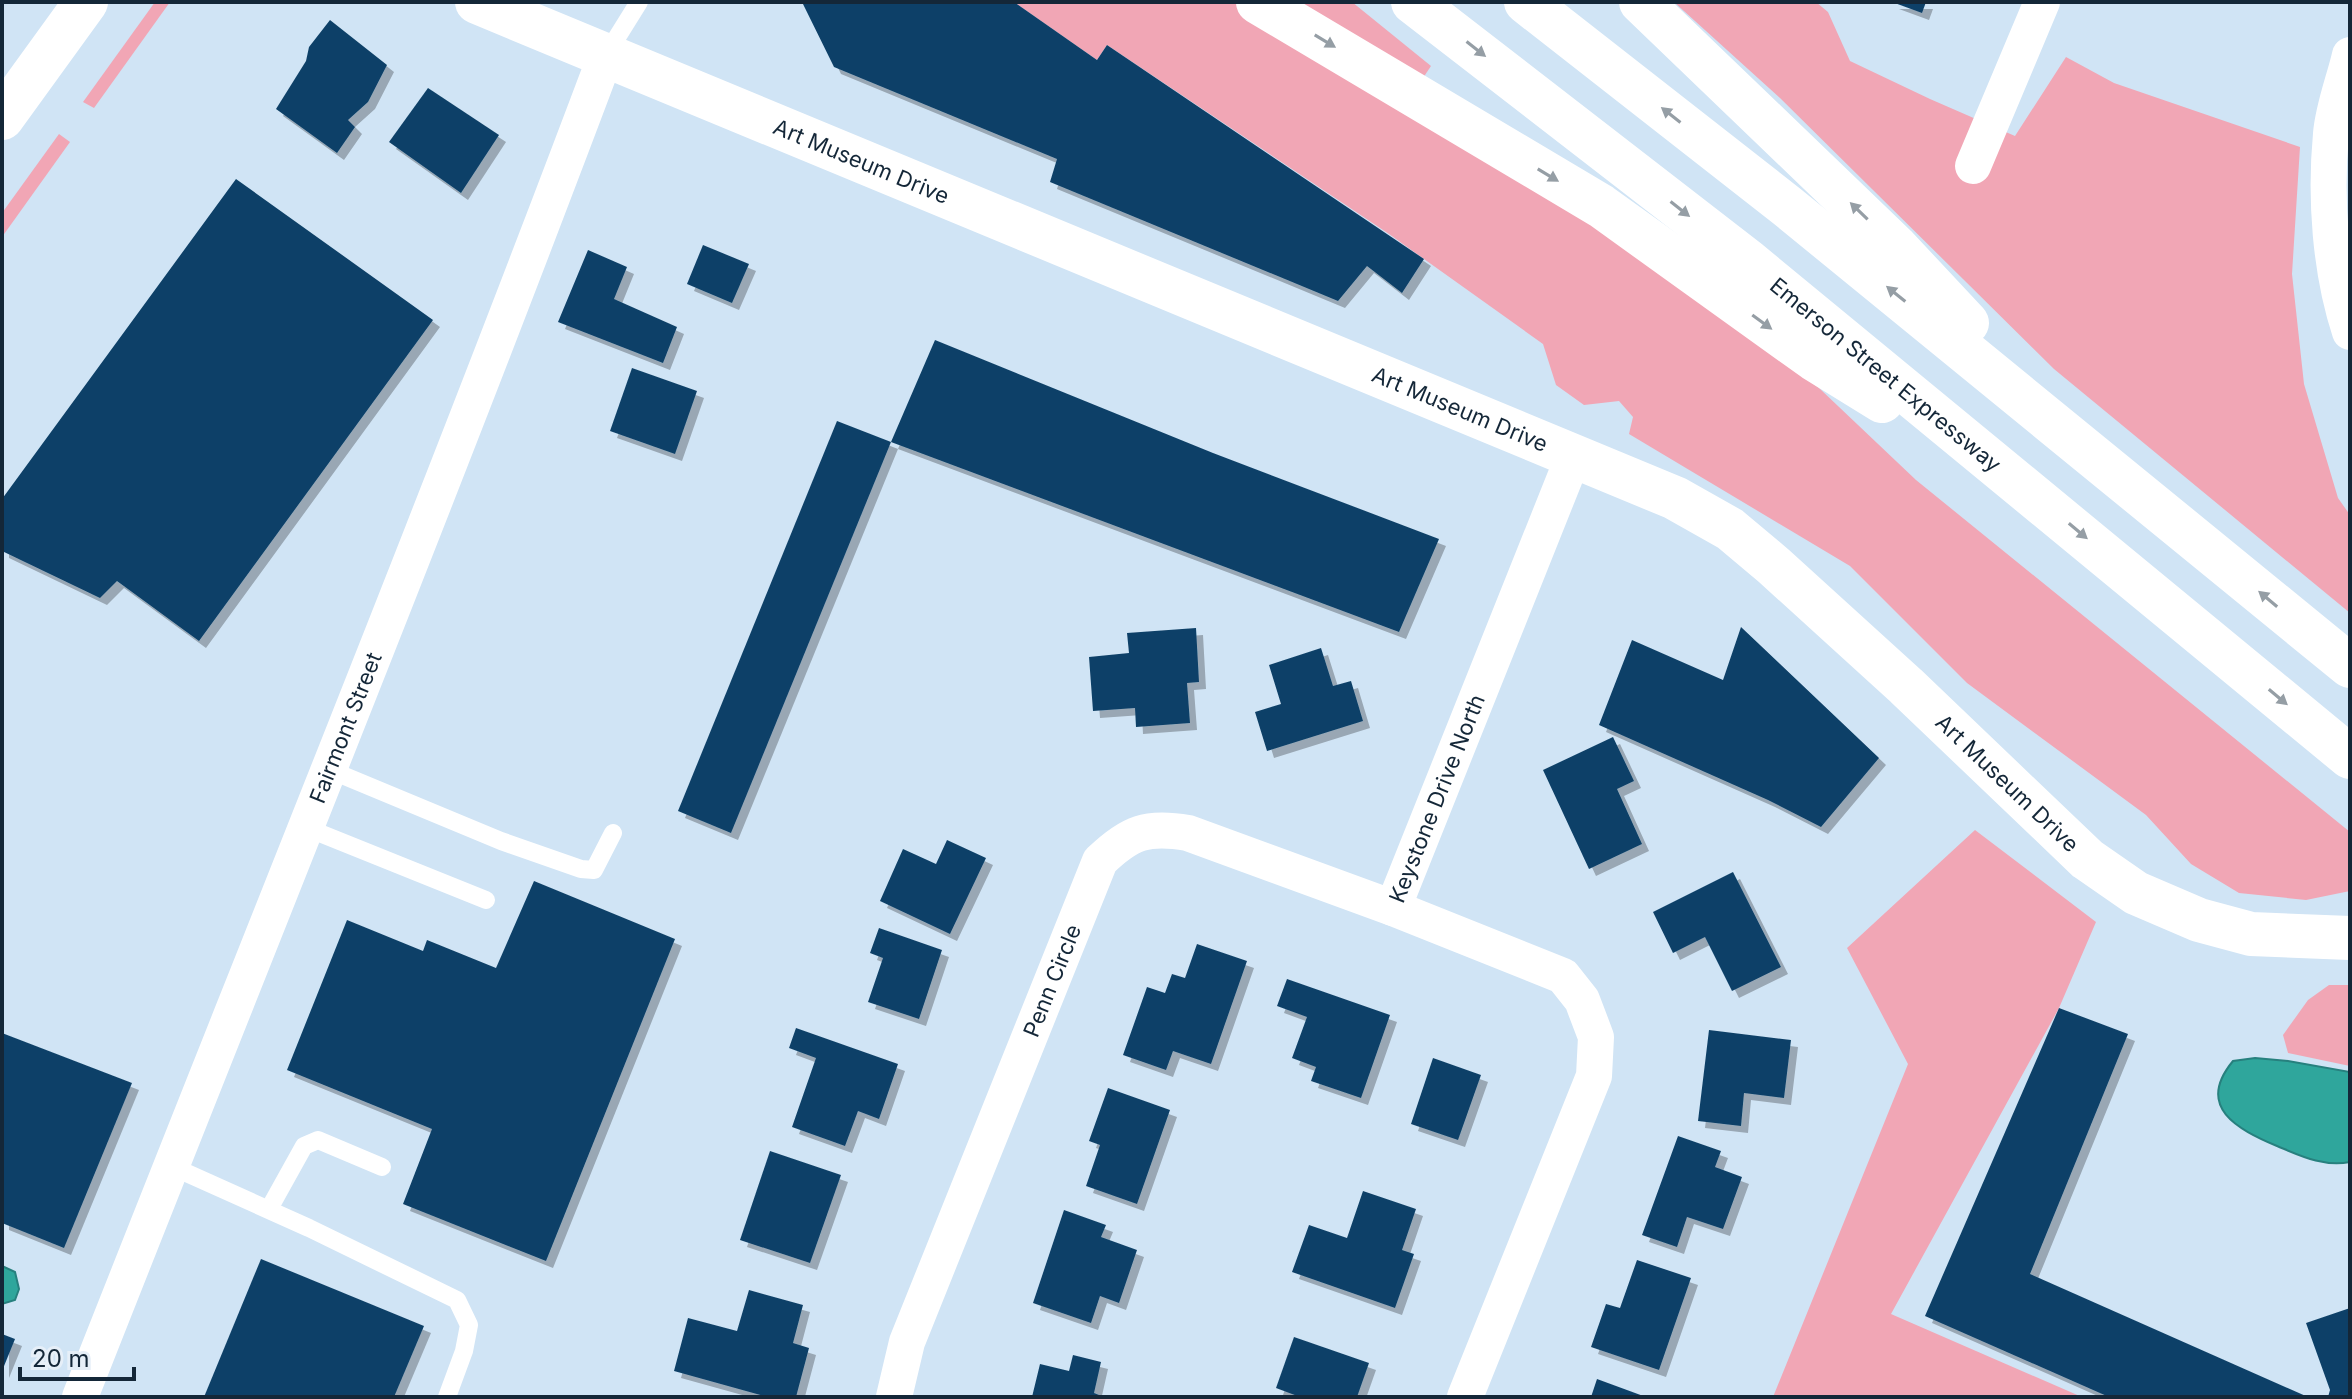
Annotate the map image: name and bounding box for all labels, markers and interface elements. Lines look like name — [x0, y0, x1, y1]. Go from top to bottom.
one-way arrow — [1314, 34, 1336, 48]
one-way arrow — [1465, 40, 1486, 56]
one-way arrow — [1661, 107, 1681, 124]
street label: Art Museum Drive — [770, 113, 953, 209]
one-way arrow — [1537, 168, 1559, 182]
one-way arrow — [1670, 200, 1690, 216]
one-way arrow — [1850, 202, 1869, 221]
street label: Emerson Street Expressway — [1765, 272, 2006, 477]
one-way arrow — [1886, 286, 1906, 303]
one-way arrow — [1752, 314, 1773, 329]
street label: Art Museum Drive — [1368, 361, 1552, 457]
one-way arrow — [2068, 522, 2088, 539]
one-way arrow — [2258, 591, 2278, 608]
street label: Fairmont Street — [304, 649, 387, 807]
one-way arrow — [2268, 688, 2288, 705]
street label: Keystone Drive North — [1384, 691, 1490, 906]
street label: Art Museum Drive — [1931, 709, 2084, 857]
street label: Penn Circle — [1018, 920, 1086, 1041]
scale bar — [20, 1331, 134, 1381]
text: 20 m — [32, 1344, 90, 1373]

